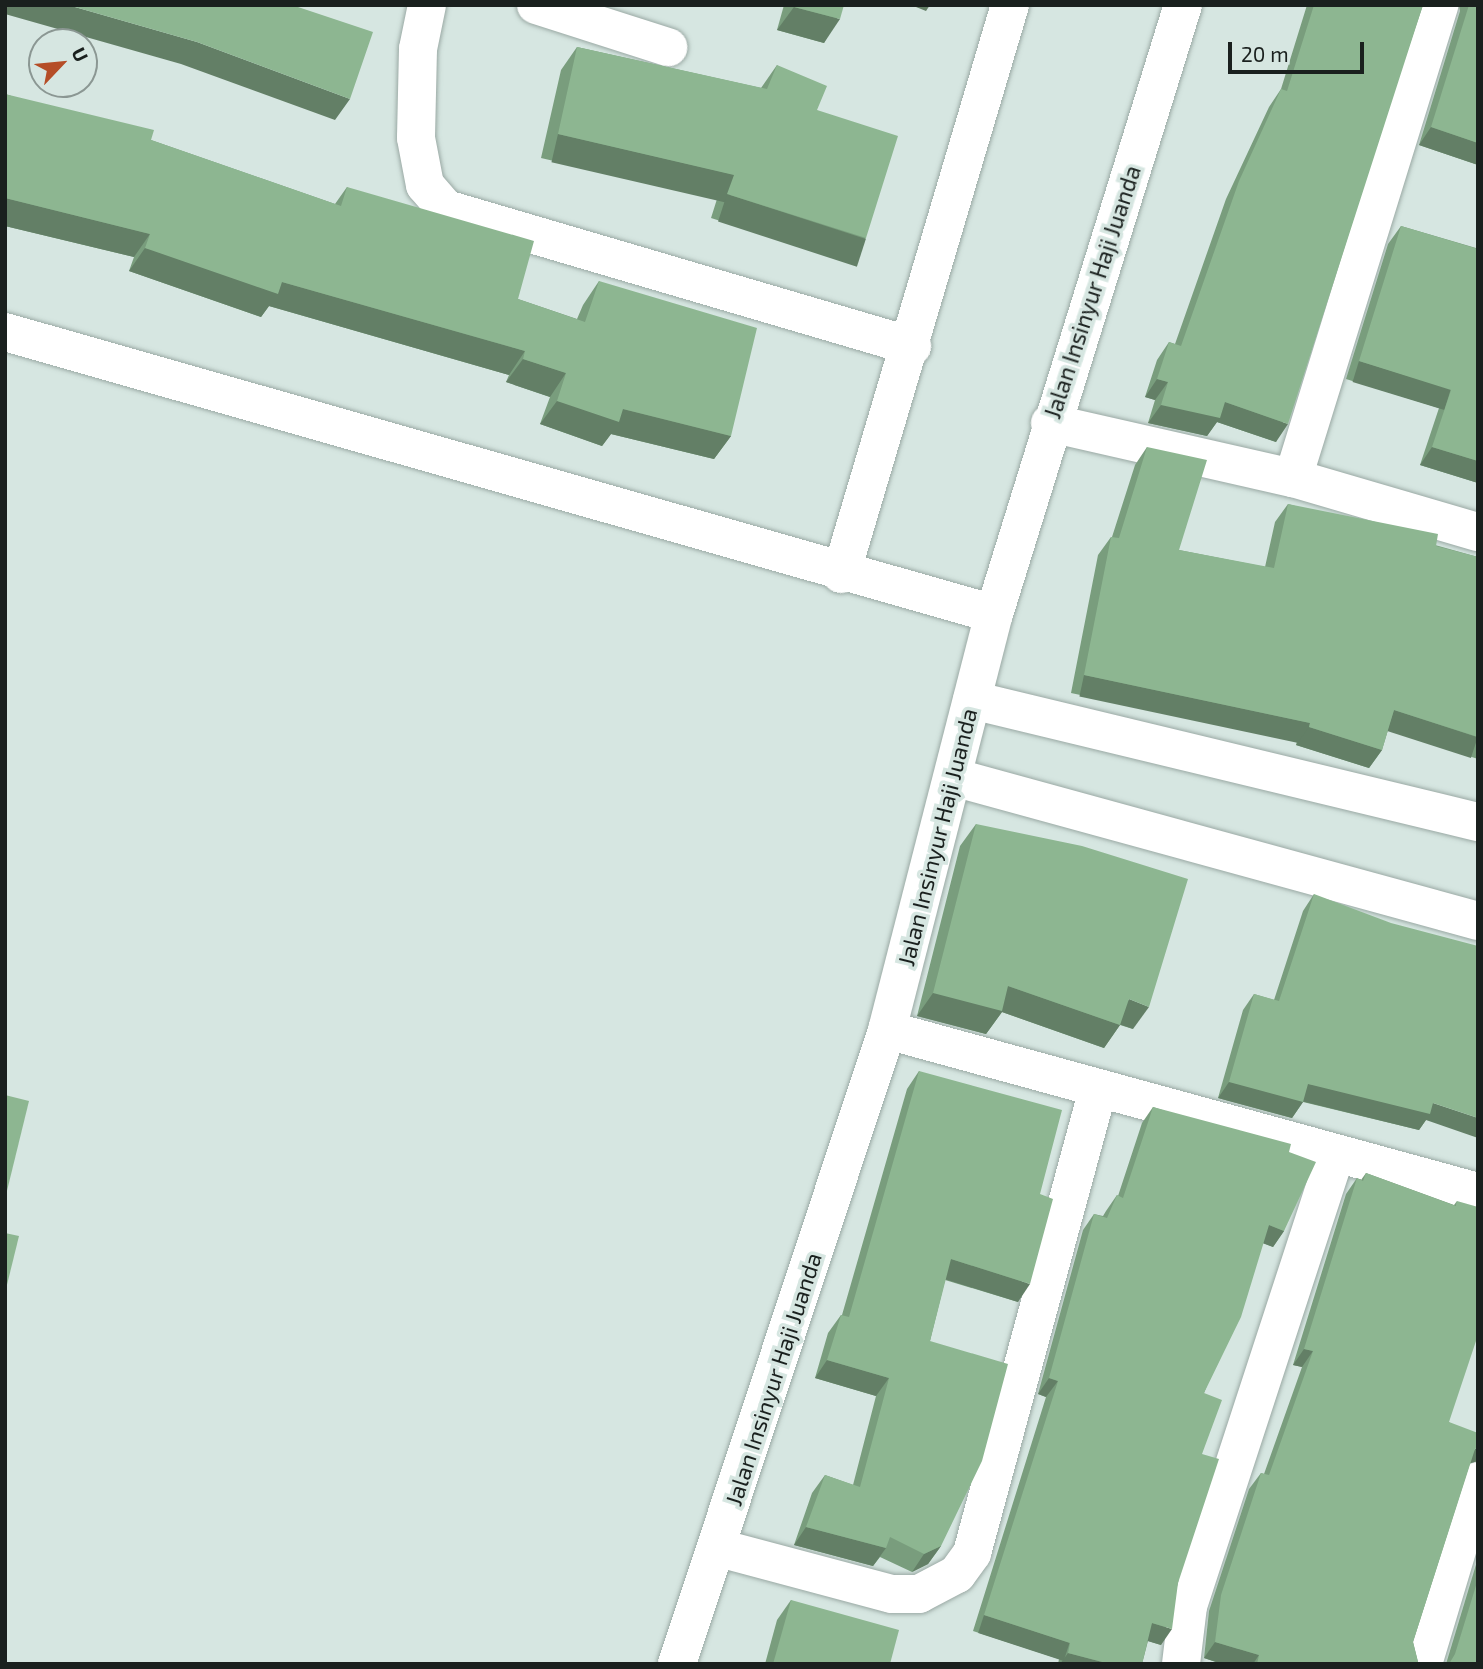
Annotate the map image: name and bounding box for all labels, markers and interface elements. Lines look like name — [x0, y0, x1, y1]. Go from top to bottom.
north arrow — [28, 28, 98, 98]
scale bar — [1231, 28, 1368, 72]
text: 20 m — [1241, 41, 1289, 66]
text: U — [67, 44, 94, 65]
street label: Jalan Insinyur Haji Juanda — [1038, 161, 1146, 423]
street label: Jalan Insinyur Haji Juanda — [891, 705, 983, 969]
street label: Jalan Insinyur Haji Juanda — [719, 1248, 827, 1510]

